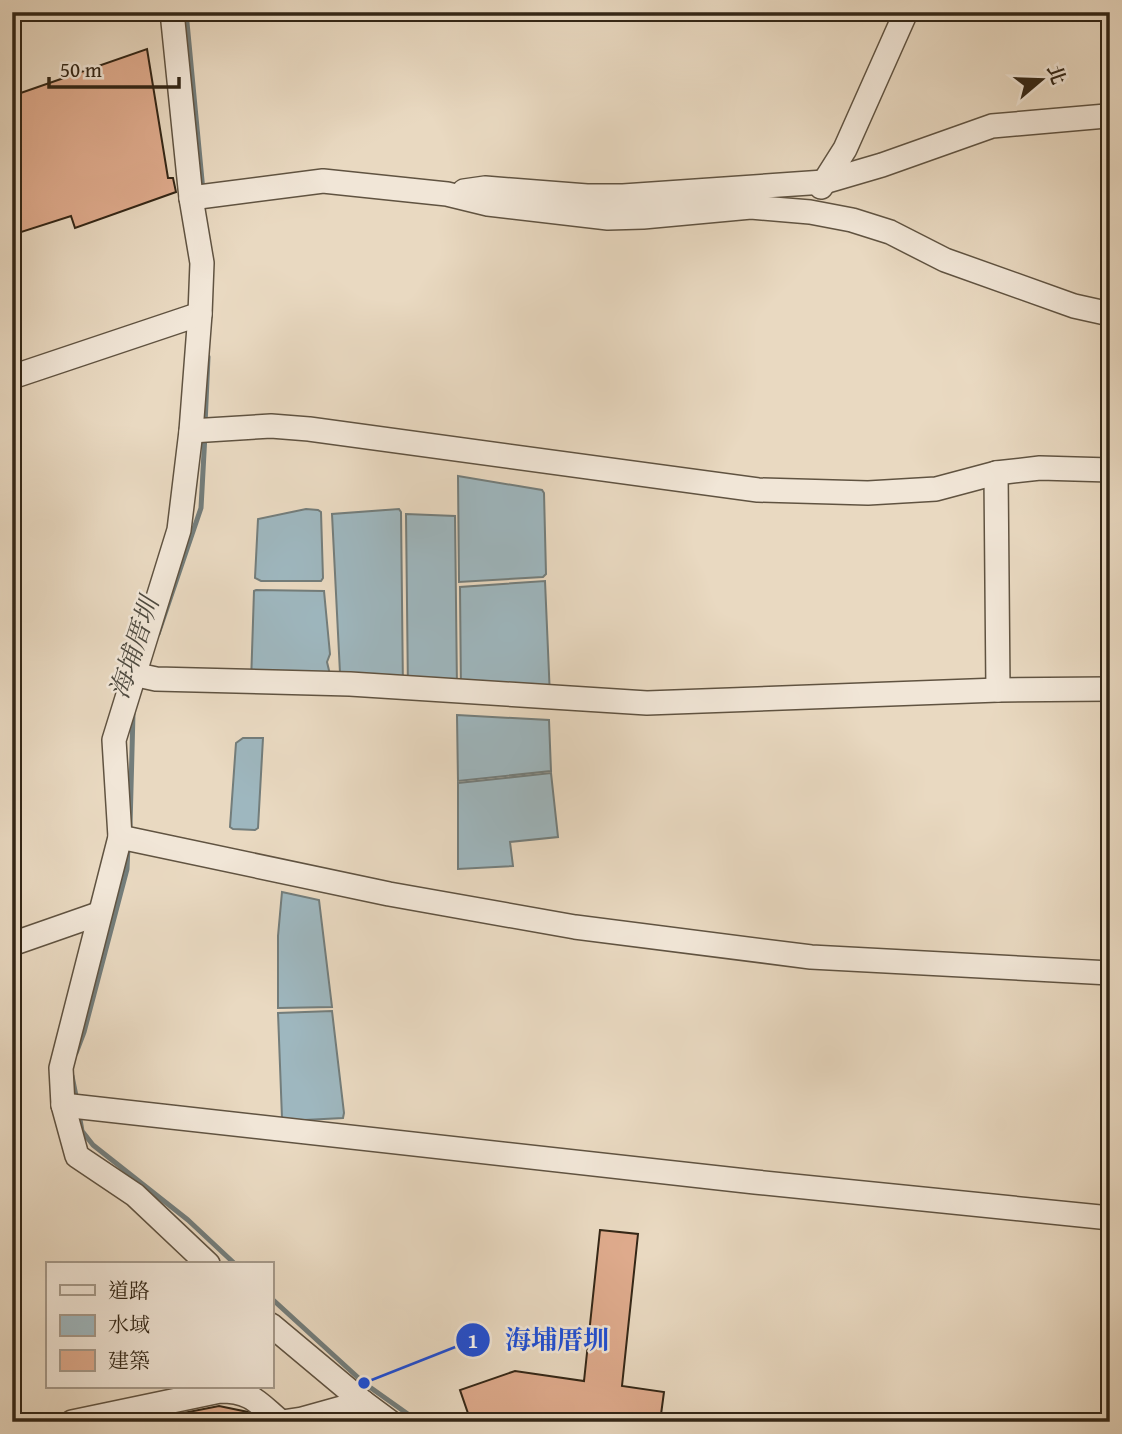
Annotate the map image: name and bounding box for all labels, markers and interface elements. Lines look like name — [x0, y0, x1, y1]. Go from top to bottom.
scale bar — [49, 46, 178, 90]
north arrow — [1006, 46, 1076, 116]
text: 50 m — [60, 54, 102, 85]
text: 北 — [1041, 61, 1073, 88]
water label: 海埔厝圳 — [99, 589, 169, 703]
legend — [46, 1262, 273, 1388]
text: 道路 — [108, 1275, 150, 1306]
text: 水域 — [108, 1309, 150, 1340]
callout: 海埔厝圳 — [456, 1317, 623, 1364]
text: 海埔厝圳 — [505, 1320, 609, 1359]
text: 1 — [468, 1325, 478, 1356]
text: 建築 — [108, 1345, 150, 1376]

